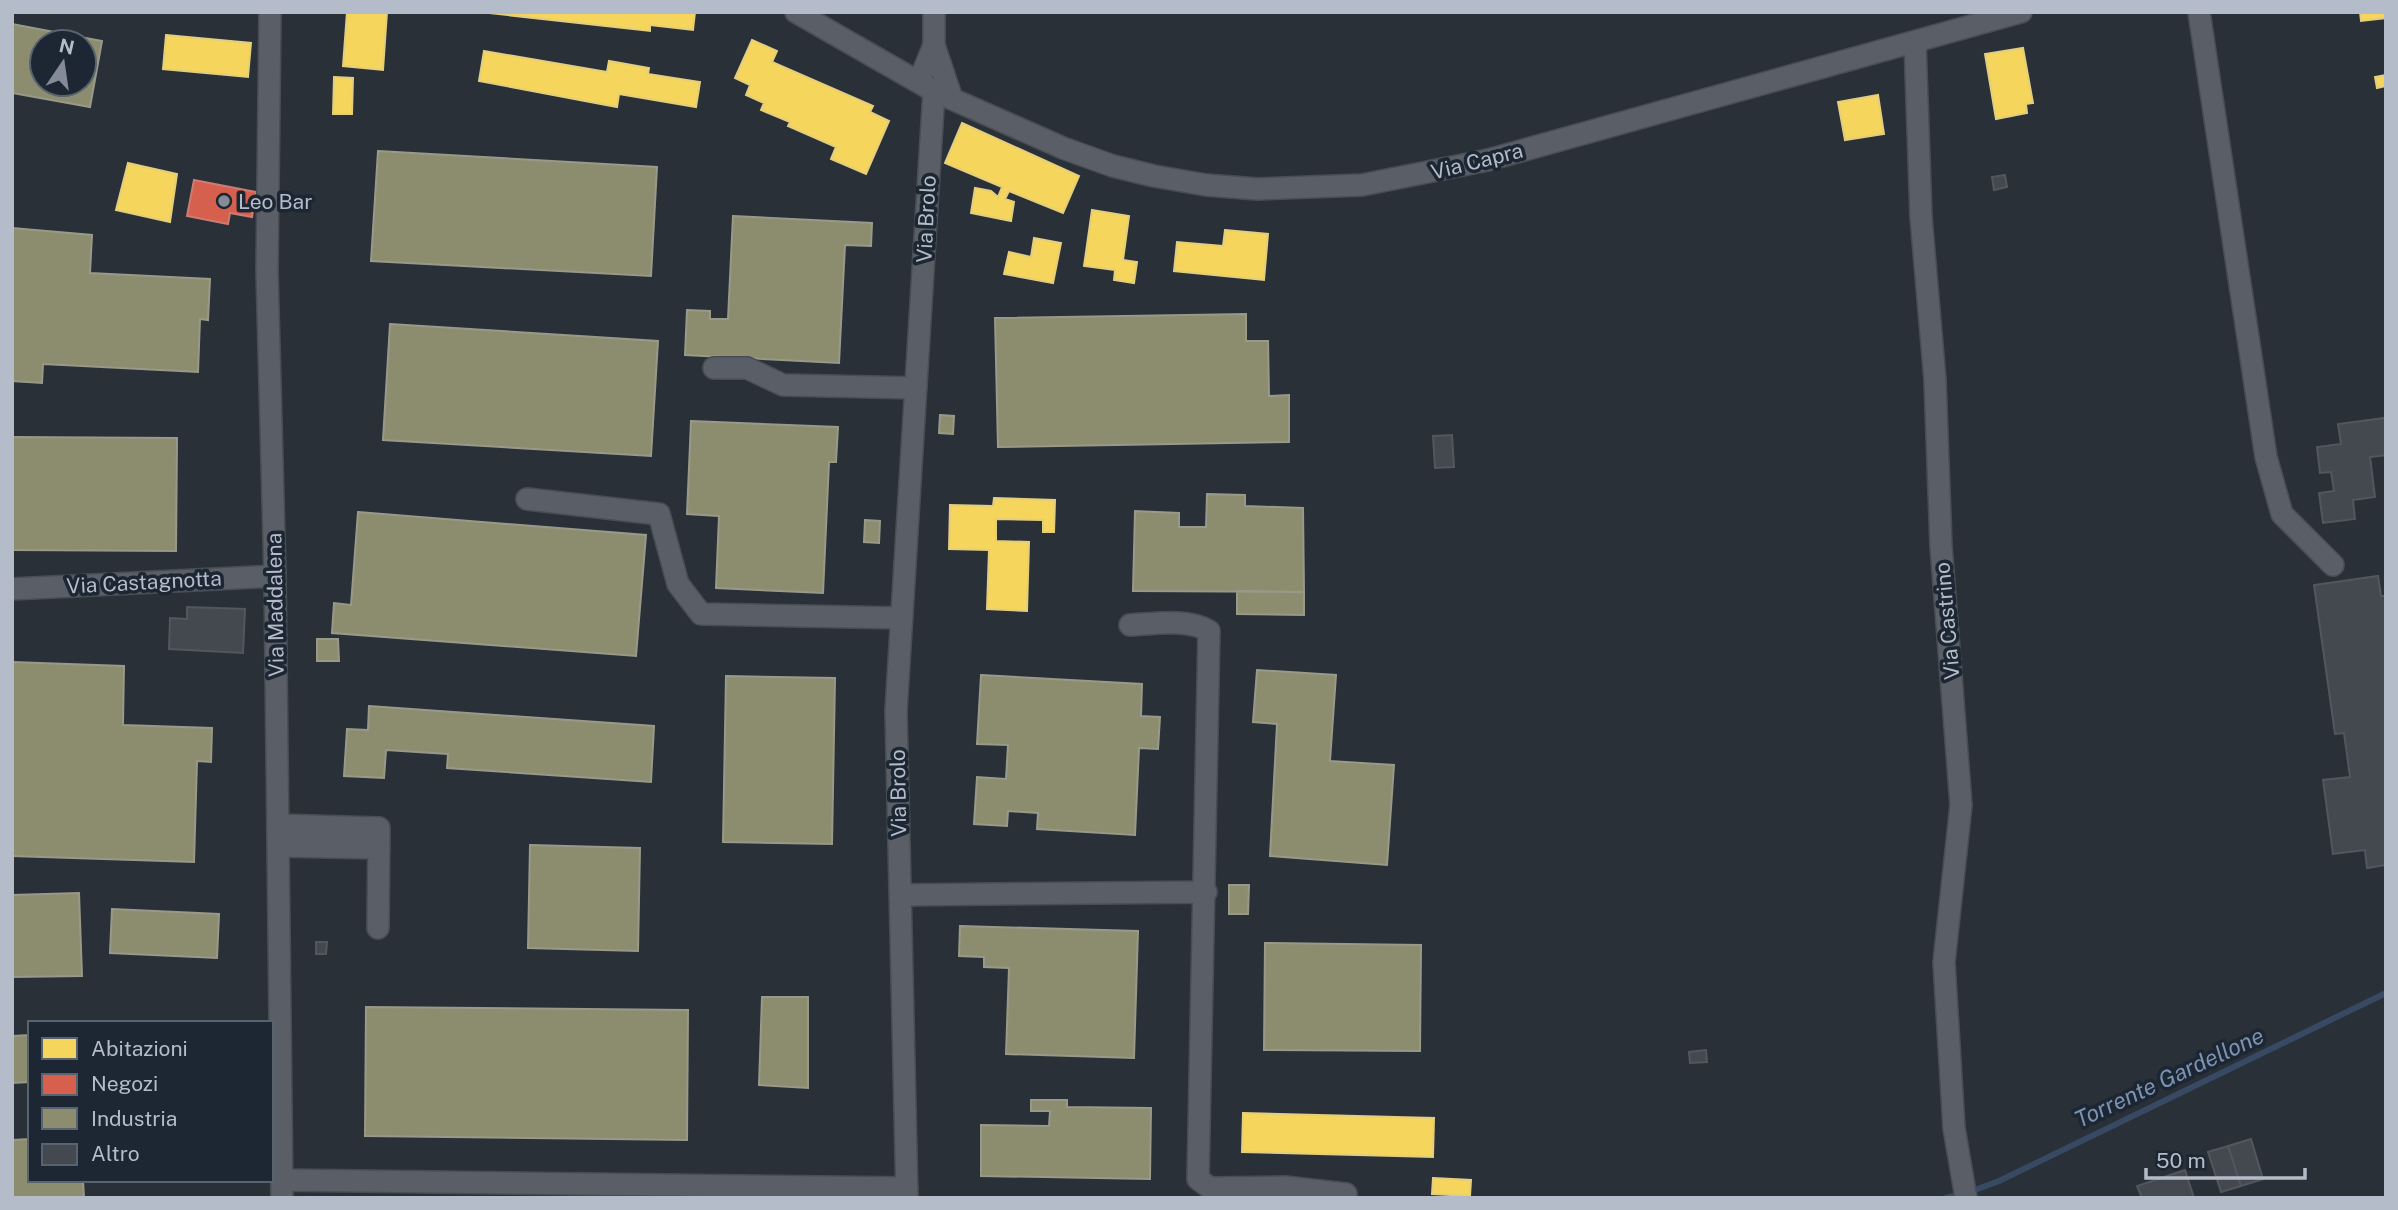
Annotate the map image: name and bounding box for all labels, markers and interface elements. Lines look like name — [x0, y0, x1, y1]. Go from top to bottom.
north arrow — [28, 28, 98, 98]
text: N — [57, 34, 77, 59]
street label: Via Capra — [1428, 138, 1526, 184]
street label: Via Brolo — [911, 175, 941, 263]
place label: Leo Bar — [238, 189, 312, 214]
marker: Leo Bar — [216, 193, 232, 209]
street label: Via Maddalena — [261, 533, 289, 677]
street label: Via Castrino — [1929, 561, 1965, 681]
street label: Via Castagnotta — [66, 565, 222, 599]
street label: Via Brolo — [885, 749, 911, 837]
legend — [28, 1021, 273, 1182]
water label: Torrente Gardellone — [2070, 1021, 2268, 1133]
text: Abitazioni — [91, 1036, 188, 1061]
text: Negozi — [91, 1071, 158, 1096]
text: Industria — [91, 1106, 177, 1131]
scale bar — [2146, 1136, 2305, 1180]
text: Altro — [91, 1141, 140, 1166]
text: 50 m — [2156, 1148, 2206, 1173]

